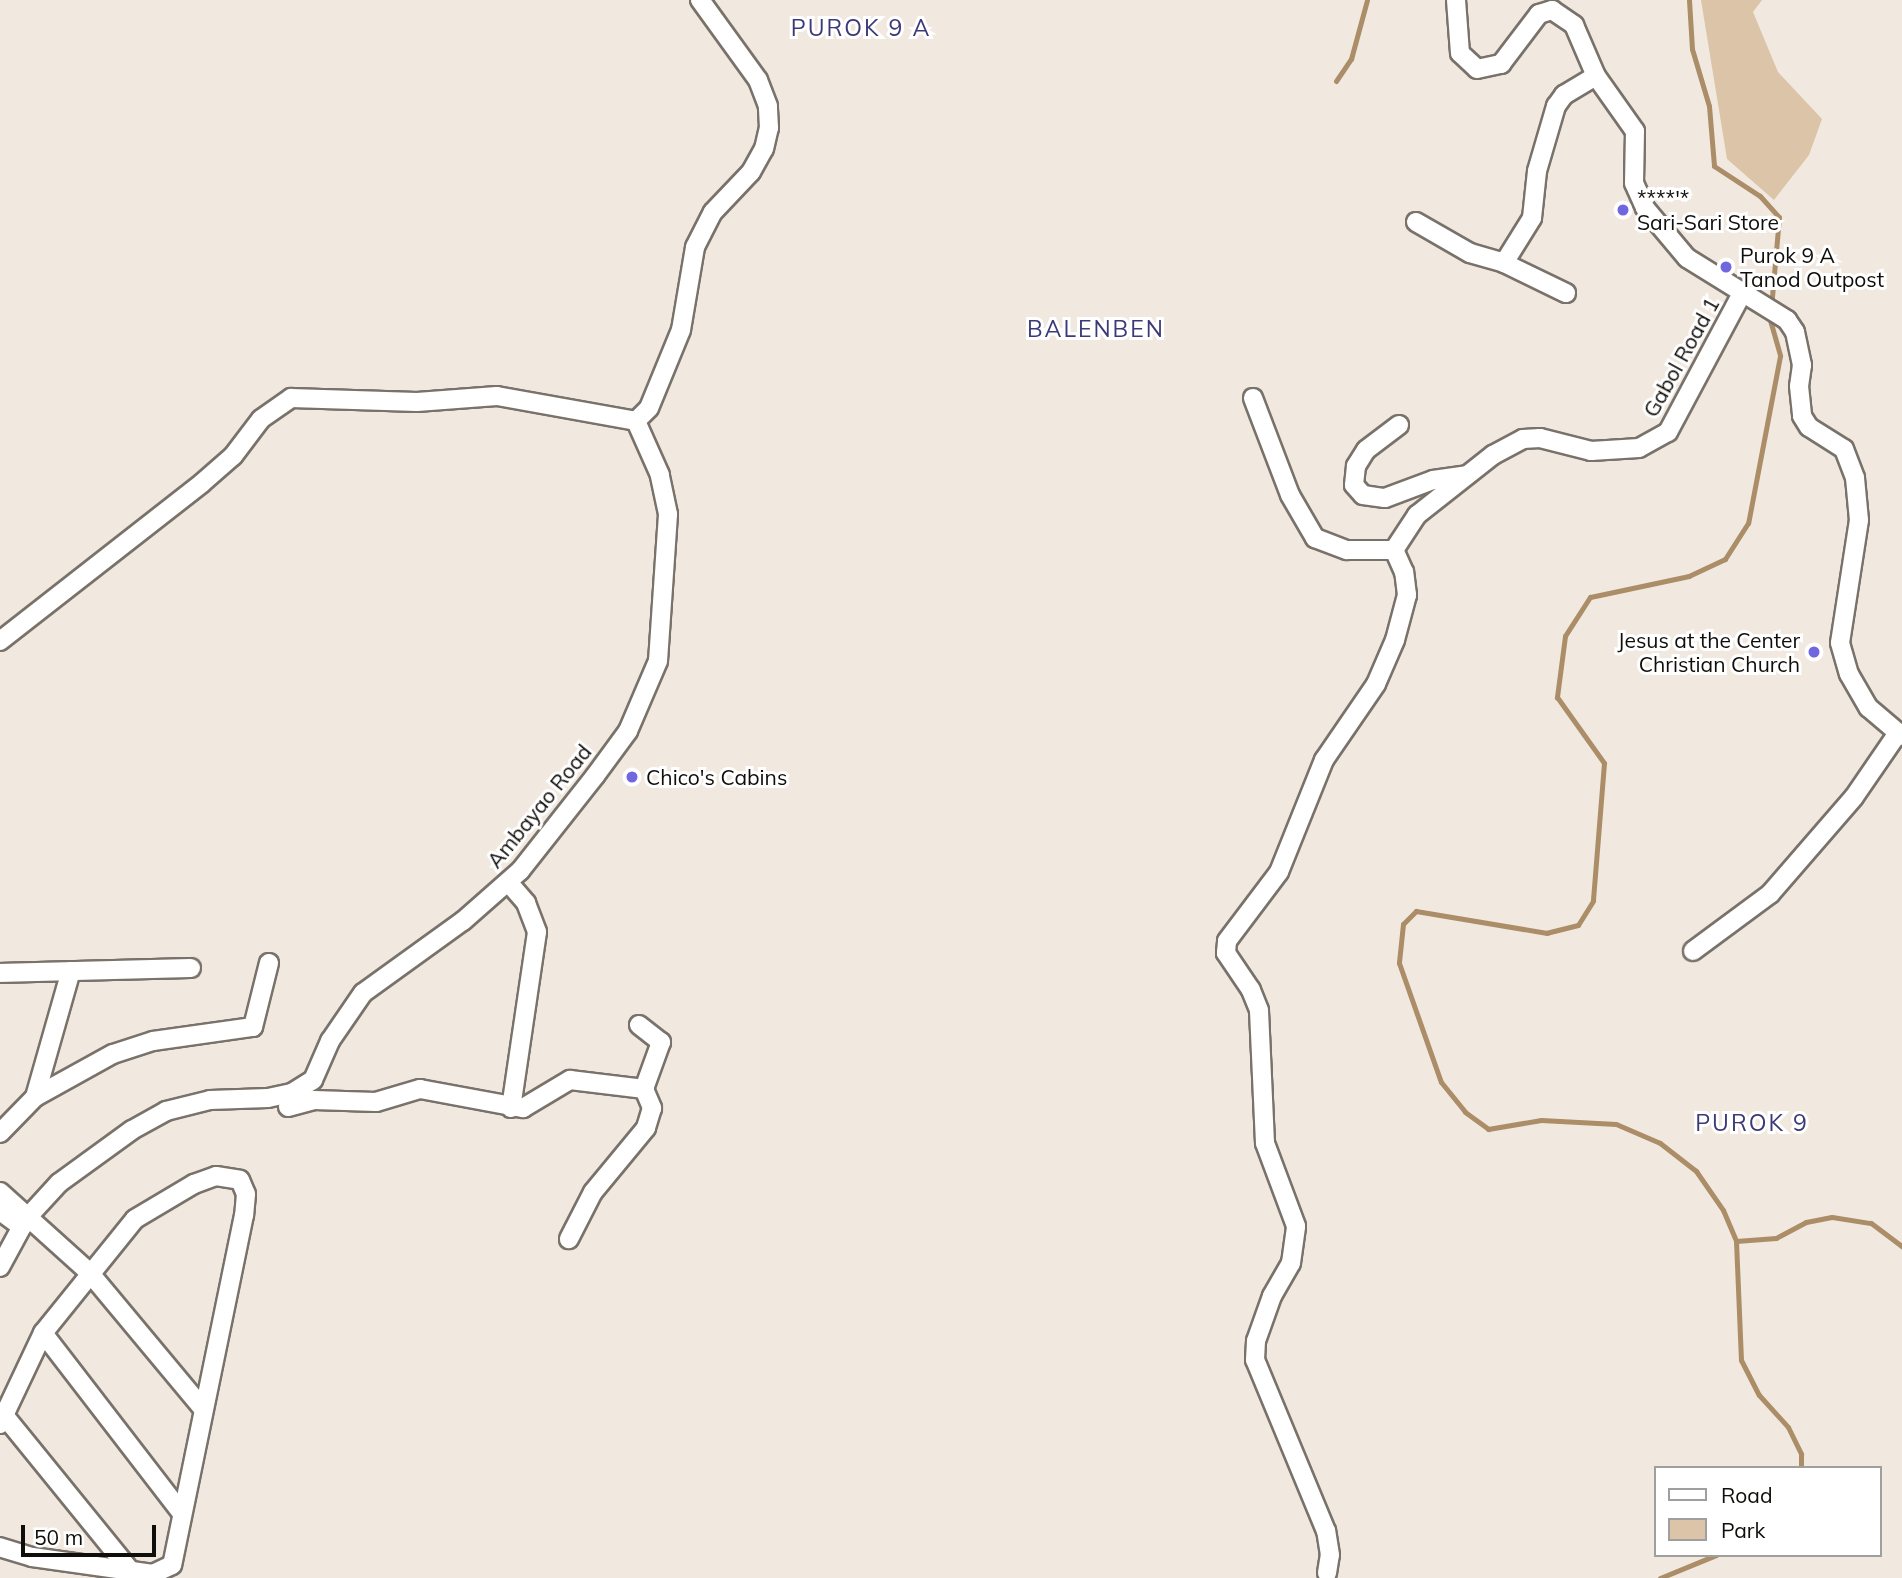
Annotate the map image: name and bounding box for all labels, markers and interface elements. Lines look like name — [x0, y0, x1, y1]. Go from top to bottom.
district label: PUROK 9 A — [792, 14, 930, 42]
place label: ****'* Sari-Sari Store — [1637, 185, 1779, 235]
marker: ****'* Sari-Sari Store — [1615, 202, 1631, 218]
place label: Purok 9 A Tanod Outpost — [1740, 242, 1884, 292]
marker: Purok 9 A Tanod Outpost — [1718, 259, 1734, 275]
street label: Gabol Road 1 — [1638, 293, 1724, 421]
district label: BALENBEN — [1028, 315, 1164, 343]
place label: Jesus at the Center Christian Church — [1618, 627, 1800, 677]
marker: Jesus at the Center Christian Church — [1806, 644, 1822, 660]
street label: Ambayao Road — [482, 739, 596, 873]
place label: Chico's Cabins — [646, 764, 787, 790]
marker: Chico's Cabins — [624, 769, 640, 785]
district label: PUROK 9 — [1696, 1109, 1808, 1137]
legend — [1654, 1466, 1881, 1557]
text: Road — [1721, 1482, 1772, 1508]
scale bar — [24, 1512, 159, 1556]
text: Park — [1721, 1517, 1765, 1543]
text: 50 m — [34, 1524, 83, 1550]

